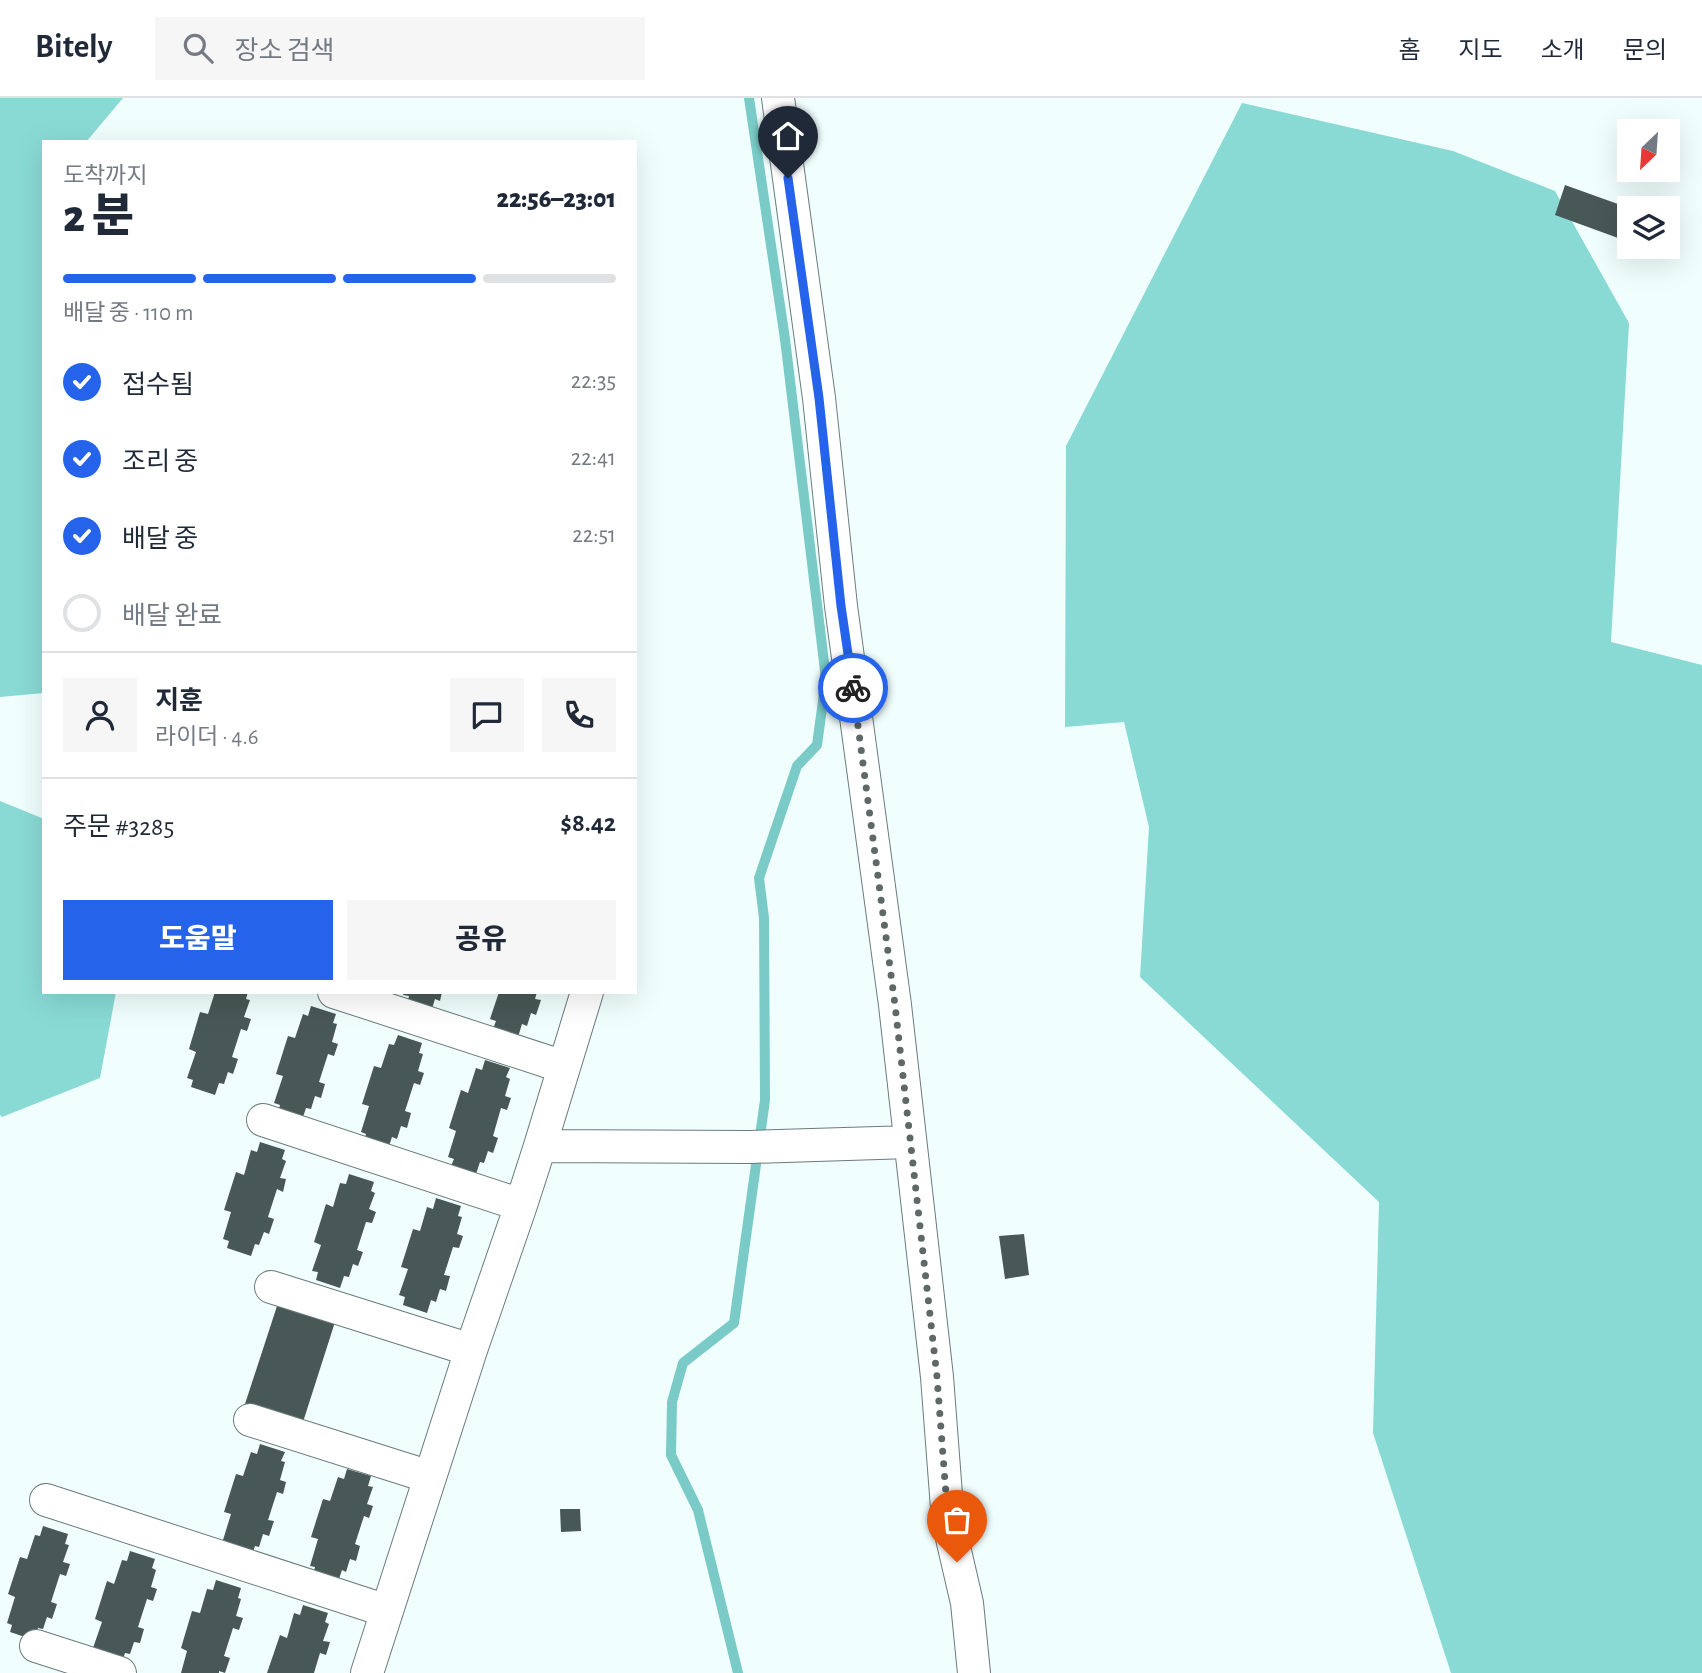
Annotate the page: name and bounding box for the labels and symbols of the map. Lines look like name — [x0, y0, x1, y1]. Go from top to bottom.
pin — [758, 106, 818, 178]
north arrow — [1617, 119, 1680, 182]
courier — [818, 653, 888, 723]
pin — [927, 1490, 987, 1562]

